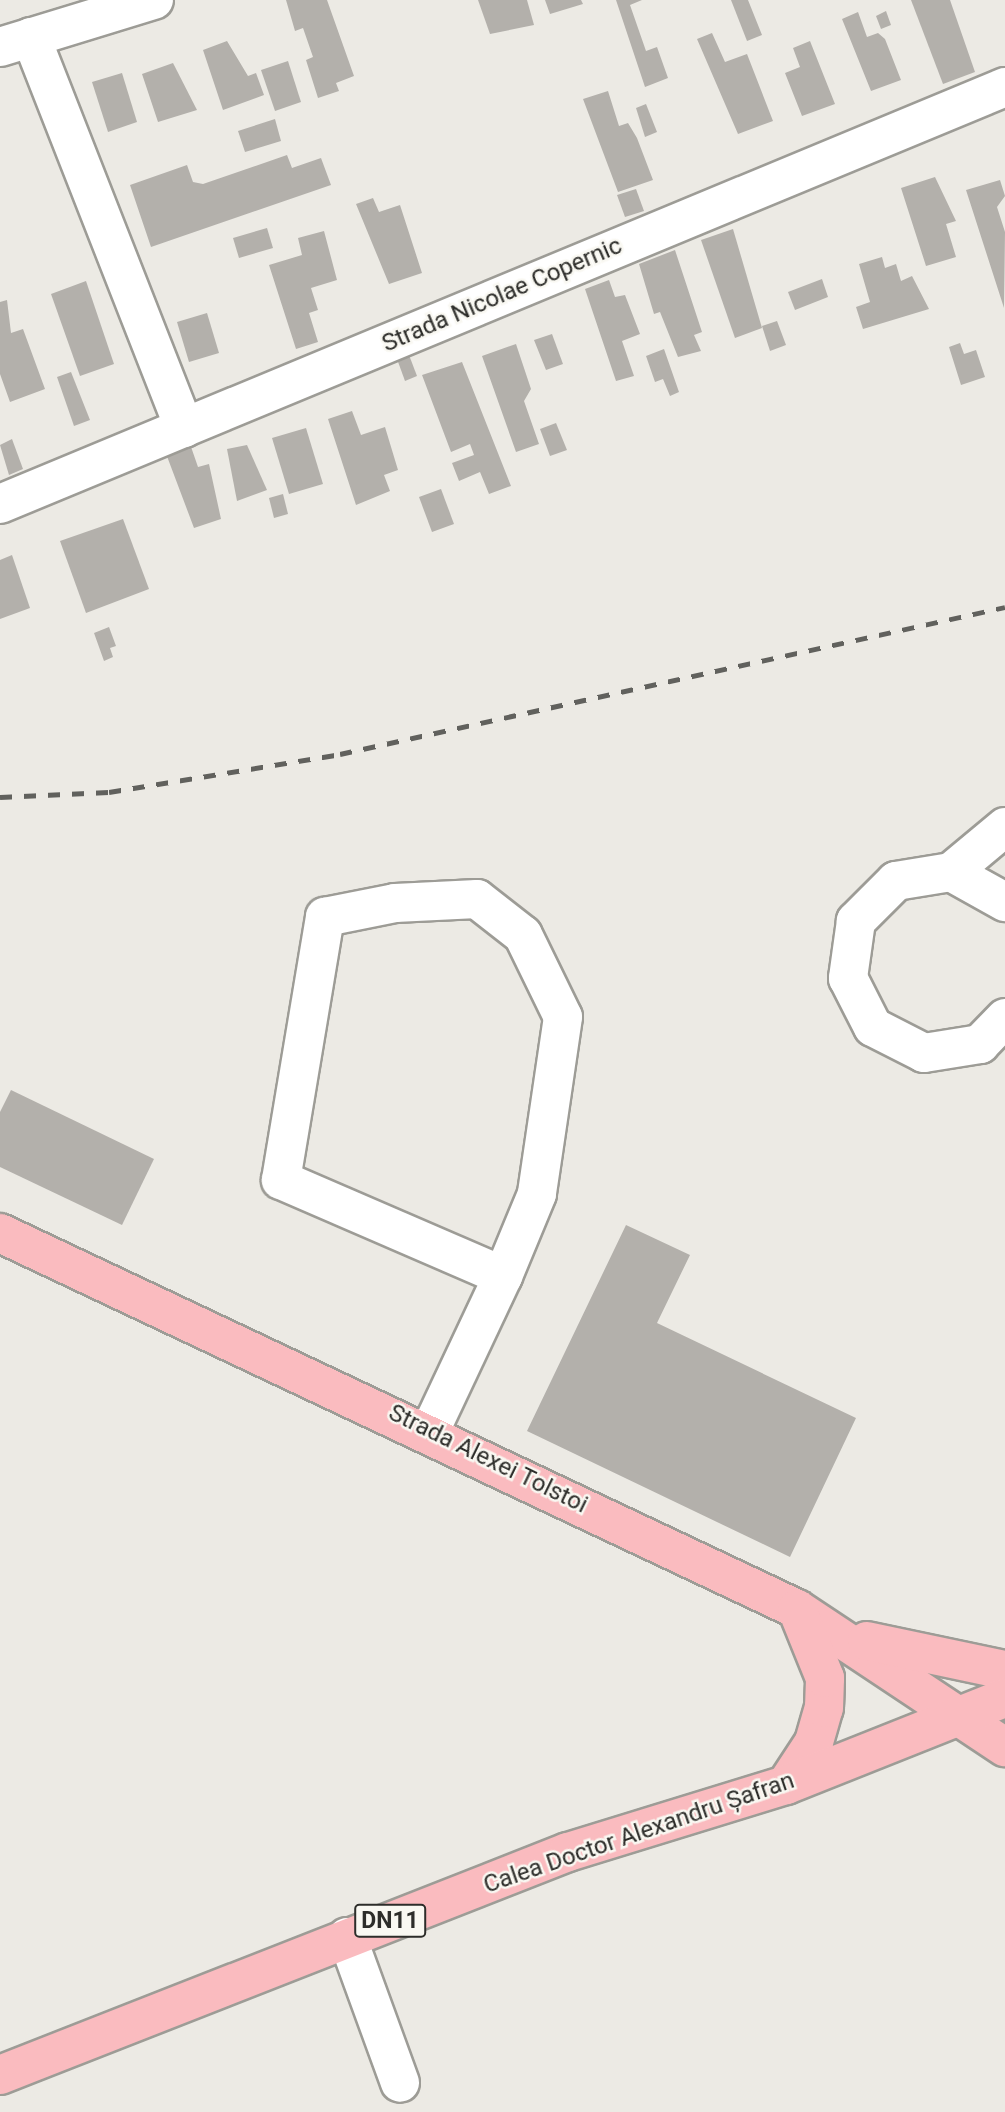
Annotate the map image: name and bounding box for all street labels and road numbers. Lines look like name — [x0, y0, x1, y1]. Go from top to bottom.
street label: Strada Nicolae Copernic — [378, 231, 626, 359]
street label: Strada Alexei Tolstoi — [384, 1398, 592, 1520]
street label: Calea Doctor Alexandru Șafran — [480, 1766, 798, 1900]
road number: DN11 — [353, 1902, 427, 1940]

